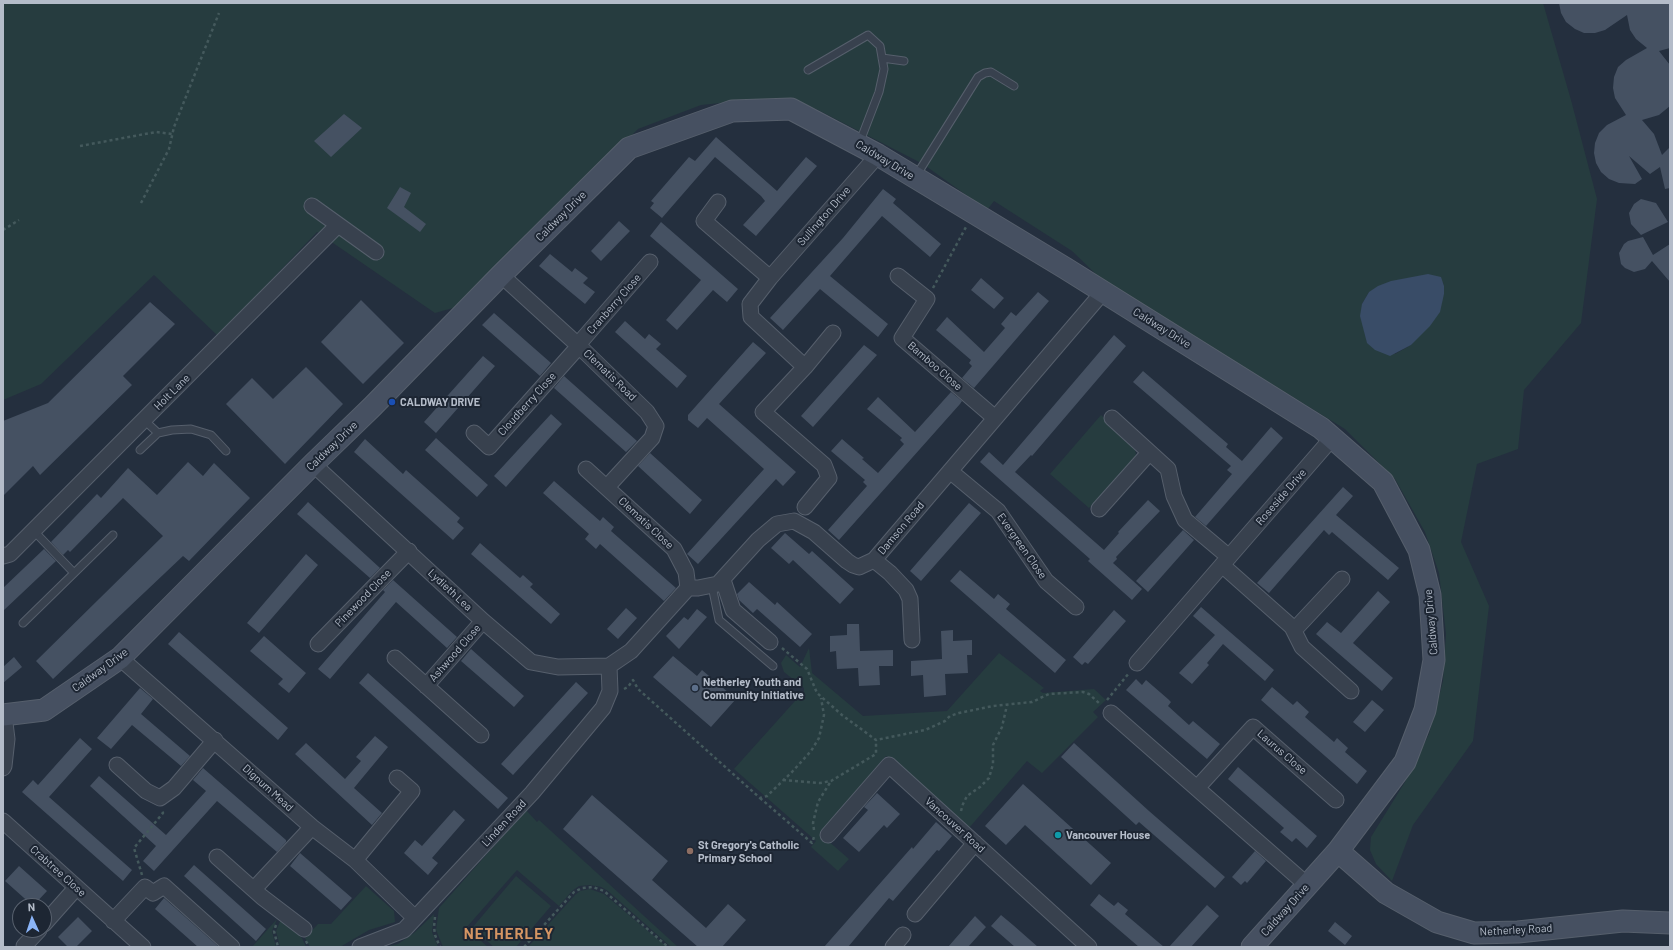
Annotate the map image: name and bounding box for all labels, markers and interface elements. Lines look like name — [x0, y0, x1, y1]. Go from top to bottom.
street label: Caldway Drive — [853, 137, 917, 183]
street label: Sullington Drive — [795, 184, 853, 248]
street label: Caldway Drive — [533, 188, 589, 244]
street label: Cranberry Close — [584, 271, 644, 337]
street label: Caldway Drive — [1131, 305, 1193, 351]
street label: Bamboo Close — [905, 339, 965, 393]
street label: Clematis Road — [581, 347, 639, 403]
street label: Cloudberry Close — [495, 370, 559, 438]
street label: Holt Lane — [151, 371, 193, 413]
place label: CALDWAY DRIVE — [400, 395, 480, 409]
marker: CALDWAY DRIVE — [387, 397, 397, 407]
street label: Caldway Drive — [304, 418, 360, 474]
street label: Roseside Drive — [1253, 466, 1309, 528]
street label: Clematis Close — [616, 494, 676, 552]
street label: Damson Road — [875, 499, 927, 557]
street label: Evergreen Close — [994, 510, 1050, 582]
street label: Pinewood Close — [332, 566, 394, 630]
street label: Lydieth Lea — [425, 566, 475, 614]
street label: Caldway Drive — [1422, 589, 1440, 655]
street label: Ashwood Close — [426, 621, 484, 685]
street label: Caldway Drive — [69, 645, 131, 695]
place label: Netherley Youth and Community Initiative — [703, 675, 804, 701]
marker: Netherley Youth and Community Initiative — [690, 683, 700, 693]
street label: Laurus Close — [1254, 727, 1310, 777]
street label: Dignum Mead — [240, 762, 296, 814]
street label: Vancouver Road — [922, 795, 988, 855]
street label: Linden Road — [479, 797, 529, 849]
place label: Vancouver House — [1066, 828, 1150, 842]
marker: Vancouver House — [1053, 830, 1063, 840]
place label: St Gregory's Catholic Primary School — [698, 838, 799, 864]
street label: Crabtree Close — [27, 843, 89, 899]
marker: St Gregory's Catholic Primary School — [685, 846, 695, 856]
street label: Caldway Drive — [1258, 881, 1312, 939]
north arrow — [12, 898, 52, 938]
text: N — [27, 900, 35, 913]
street label: Netherley Road — [1479, 922, 1553, 938]
district label: NETHERLEY — [464, 925, 554, 943]

